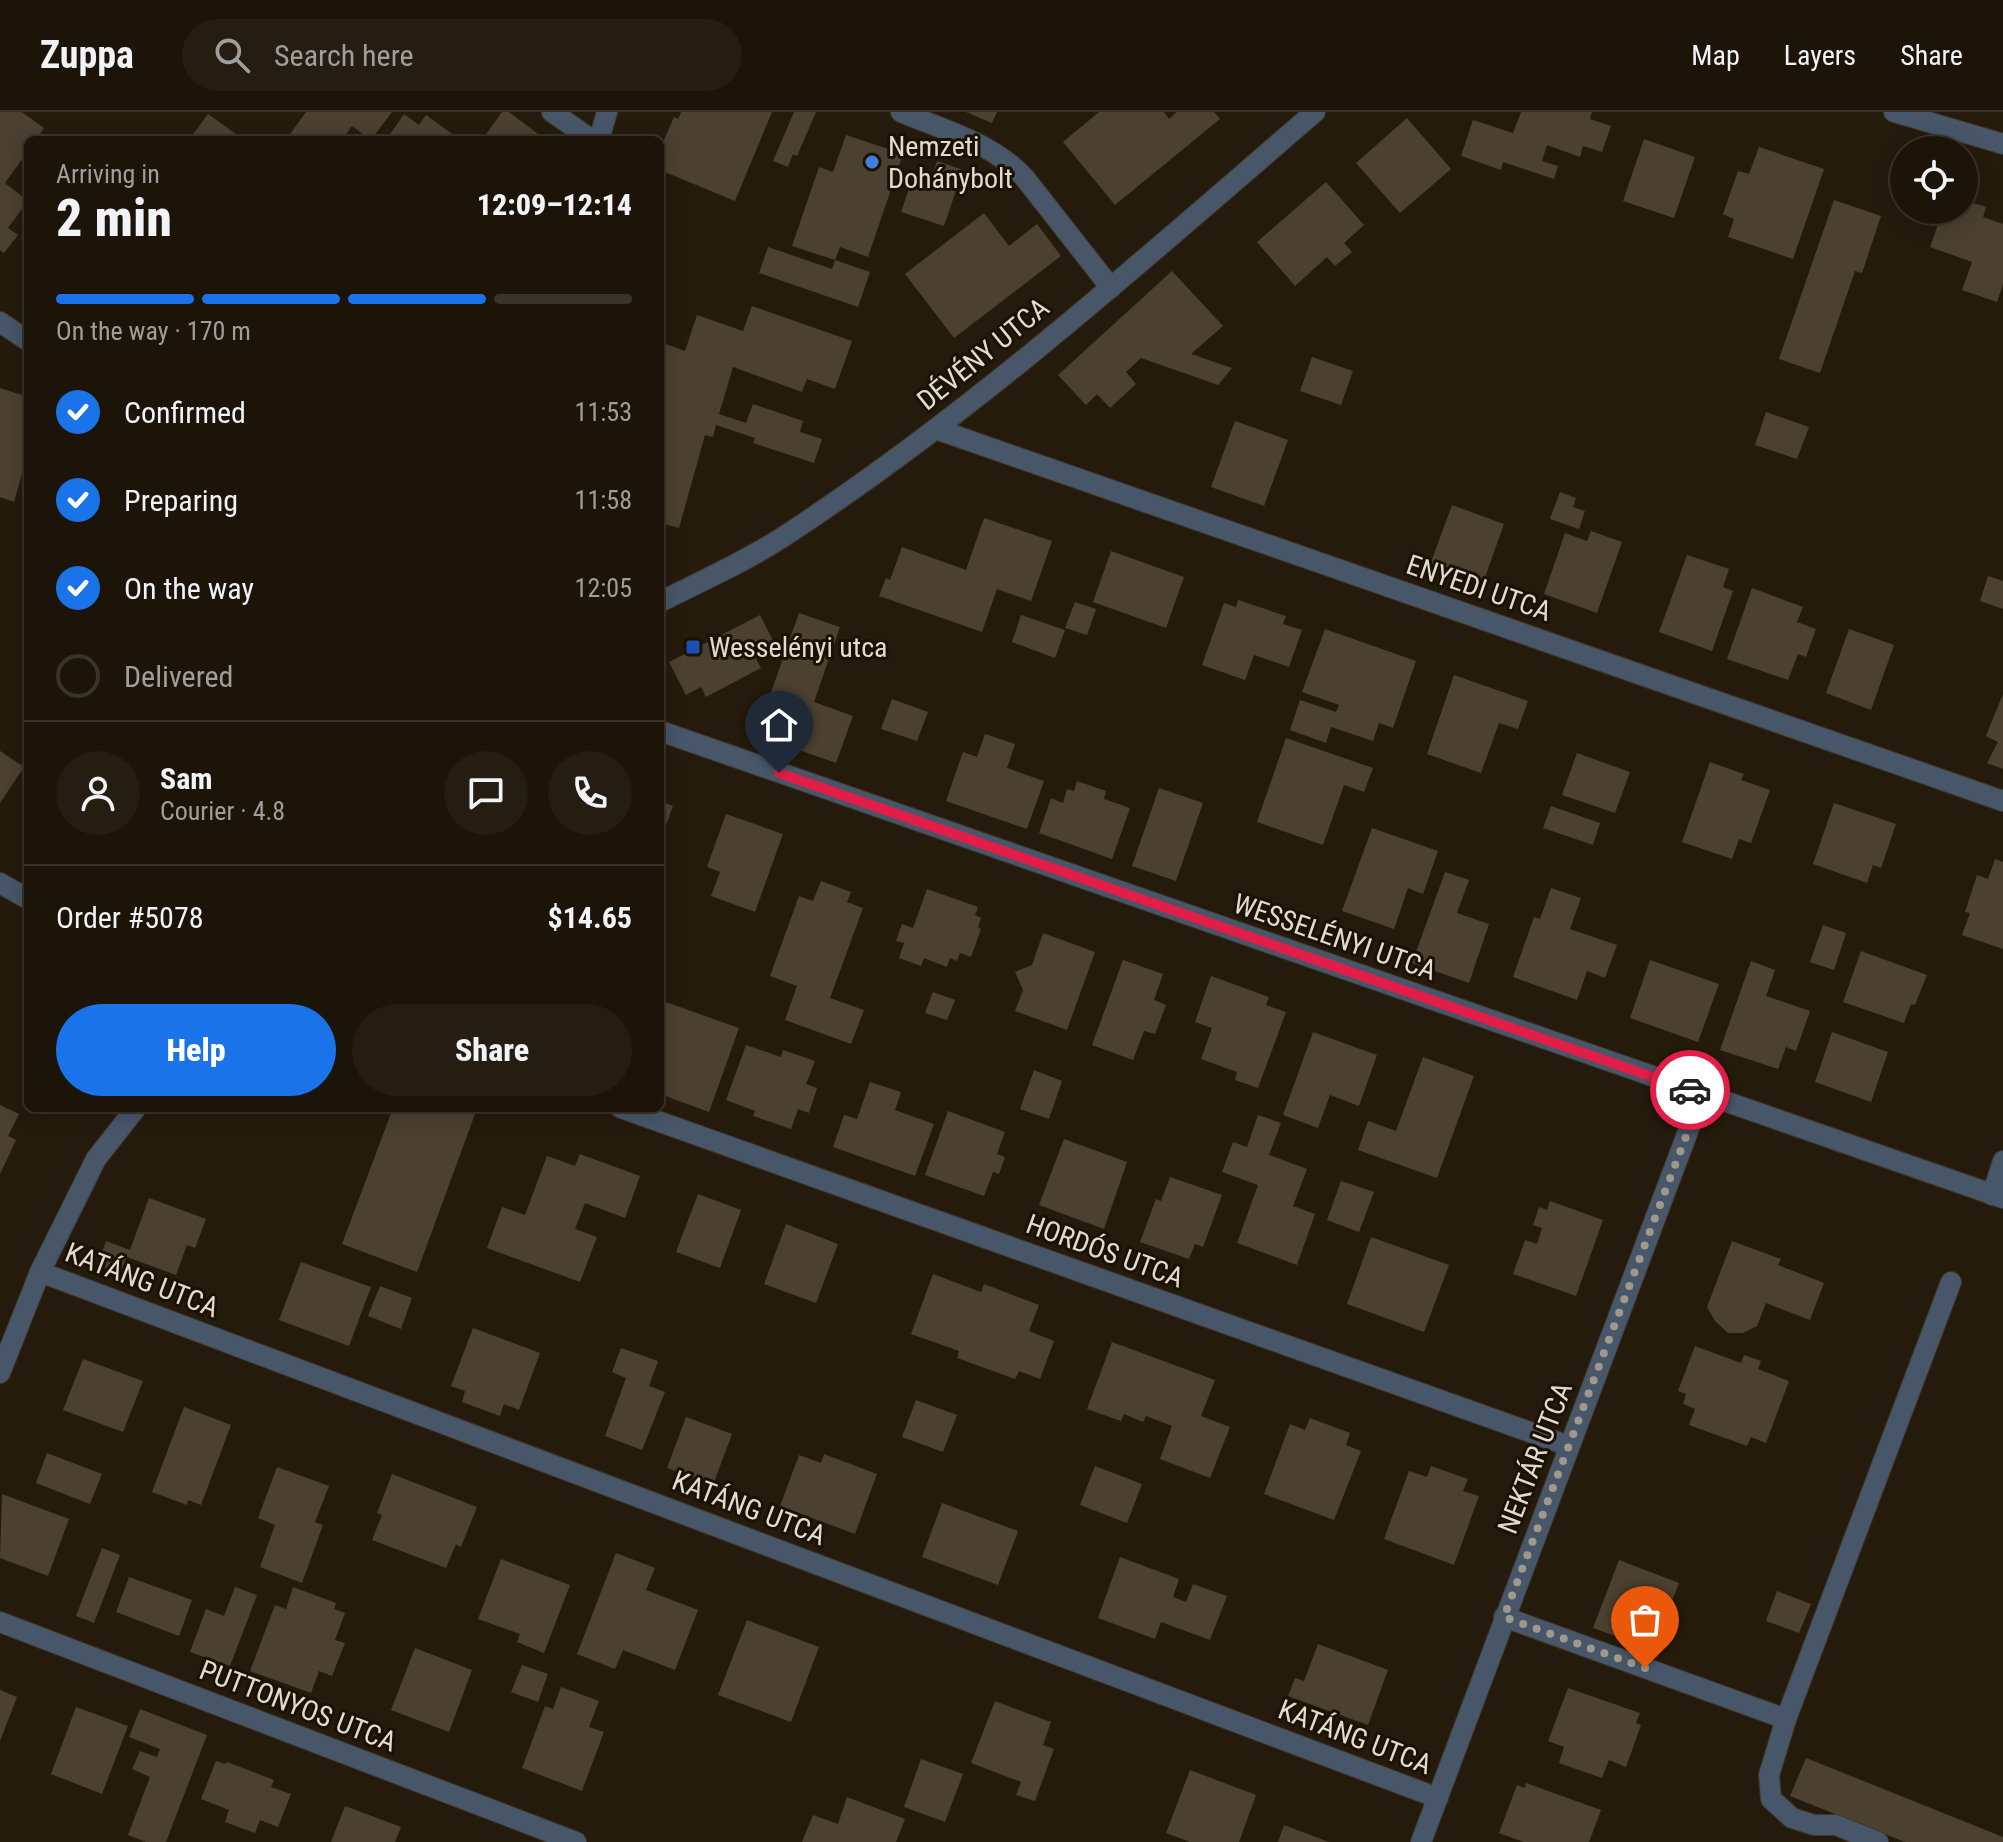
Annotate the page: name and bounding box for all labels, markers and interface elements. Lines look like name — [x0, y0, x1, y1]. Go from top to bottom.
search box — [182, 19, 742, 91]
text: Zuppa — [40, 33, 134, 77]
icon: search — [210, 33, 254, 77]
text: Search here — [274, 38, 414, 73]
text: Map — [1691, 39, 1740, 72]
text: Layers — [1784, 39, 1856, 72]
text: Share — [1900, 39, 1963, 72]
place label: Nemzeti Dohánybolt — [888, 130, 1013, 195]
map controls — [1890, 136, 1978, 224]
button: locate — [1890, 136, 1978, 224]
marker: Nemzeti Dohánybolt — [863, 153, 881, 171]
text: Arriving in — [56, 159, 160, 189]
text: 12:09–12:14 — [477, 187, 632, 222]
text: 2 min — [56, 188, 172, 249]
street label: DÉVÉNY UTCA — [911, 291, 1055, 417]
text: On the way · 170 m — [56, 316, 251, 346]
icon: check — [56, 390, 100, 434]
text: Confirmed — [124, 395, 246, 430]
text: 11:53 — [575, 397, 632, 427]
icon: check — [56, 478, 100, 522]
text: Preparing — [124, 483, 238, 518]
text: 11:58 — [575, 485, 632, 515]
street label: ENYEDI UTCA — [1402, 548, 1556, 628]
icon: check — [56, 566, 100, 610]
text: On the way — [124, 571, 254, 606]
text: 12:05 — [575, 573, 632, 603]
place label: Wesselényi utca — [709, 631, 888, 664]
marker: Wesselényi utca — [684, 638, 702, 656]
text: Delivered — [124, 659, 233, 694]
pin — [745, 691, 813, 773]
icon: home — [757, 703, 801, 747]
button: person — [56, 751, 140, 835]
button: chat — [444, 751, 528, 835]
button: phone — [548, 751, 632, 835]
text: Sam — [160, 761, 213, 796]
text: Courier · 4.8 — [160, 796, 285, 826]
street label: WESSELÉNYI UTCA — [1229, 887, 1441, 987]
text: Order #5078 — [56, 900, 204, 935]
text: $14.65 — [547, 900, 632, 935]
button: Help — [56, 1004, 336, 1096]
button: Share — [352, 1004, 632, 1096]
courier — [1650, 1050, 1730, 1130]
icon: car — [1668, 1068, 1712, 1112]
street label: HORDÓS UTCA — [1022, 1207, 1188, 1295]
street label: KATÁNG UTCA — [61, 1236, 223, 1324]
street label: NEKTÁR UTCA — [1491, 1378, 1579, 1538]
street label: KATÁNG UTCA — [668, 1464, 830, 1552]
pin — [1611, 1586, 1679, 1668]
icon: bag — [1623, 1598, 1667, 1642]
street label: PUTTONYOS UTCA — [195, 1653, 401, 1759]
street label: KATÁNG UTCA — [1274, 1693, 1436, 1781]

